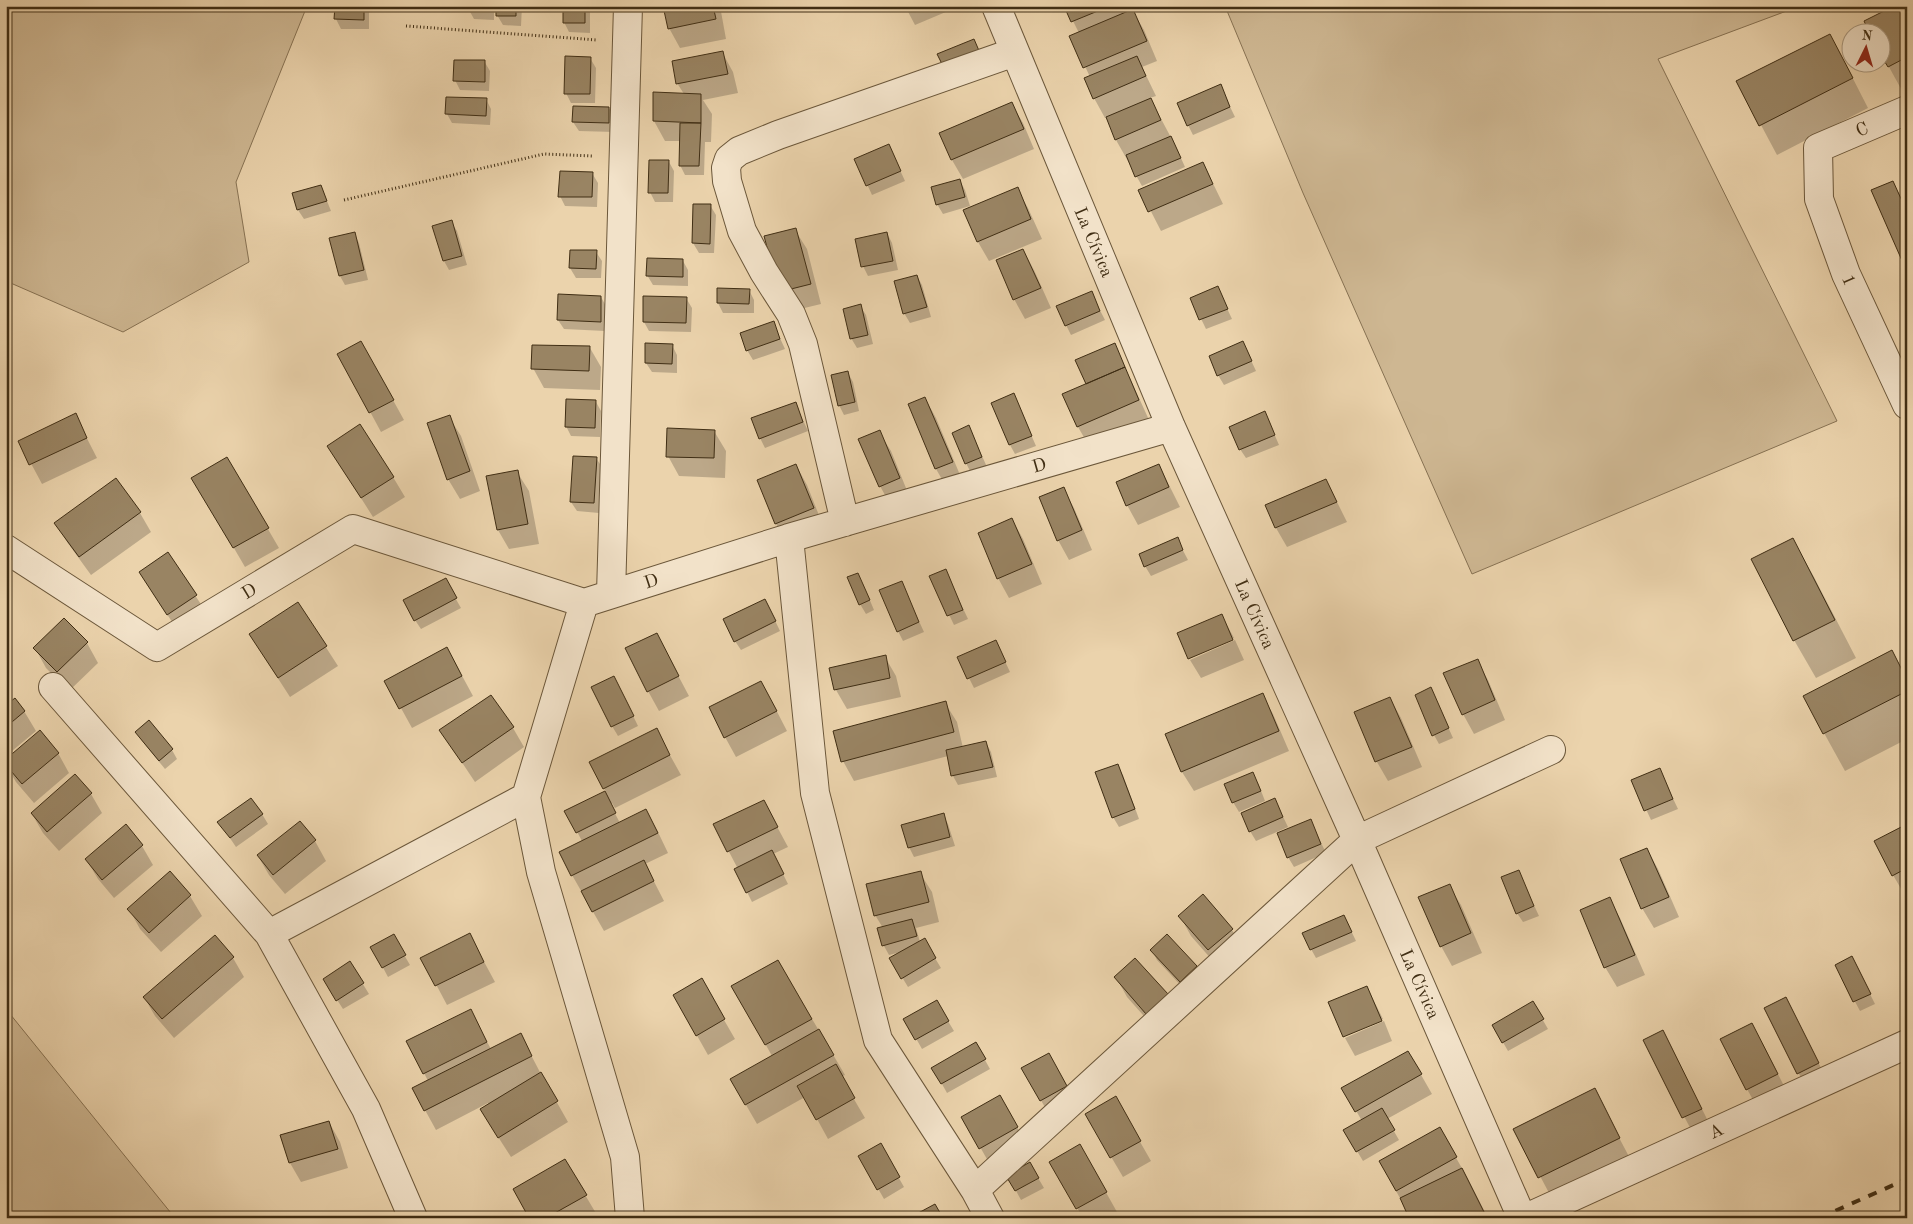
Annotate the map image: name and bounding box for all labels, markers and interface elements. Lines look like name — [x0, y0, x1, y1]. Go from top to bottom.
north arrow — [1840, 22, 1890, 72]
text: N — [1861, 29, 1873, 44]
street label: C — [1853, 119, 1871, 141]
street label: La Cívica — [1070, 205, 1116, 280]
street label: 1 — [1838, 272, 1858, 289]
street label: D — [1030, 455, 1049, 477]
street label: D — [642, 571, 661, 593]
street label: La Cívica — [1231, 577, 1277, 652]
street label: D — [239, 581, 260, 603]
street label: La Cívica — [1396, 947, 1442, 1022]
street label: A — [1706, 1121, 1727, 1143]

